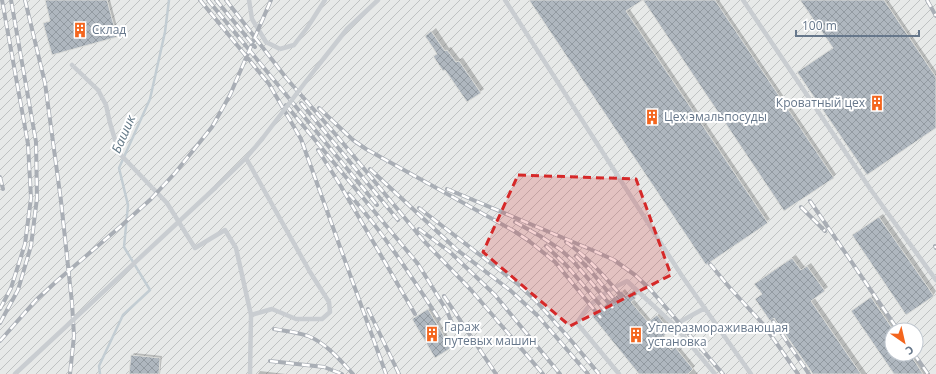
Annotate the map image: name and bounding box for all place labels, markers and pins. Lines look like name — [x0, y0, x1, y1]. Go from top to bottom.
building icon: Склад — [71, 21, 89, 39]
place label: Склад — [92, 21, 126, 38]
place label: Кроватный цех — [776, 94, 866, 111]
building icon: Кроватный цех — [868, 94, 886, 112]
building icon: Цех эмальпосуды — [643, 108, 661, 126]
place label: Цех эмальпосуды — [664, 108, 767, 125]
place label: Гараж путевых машин — [444, 318, 537, 349]
place label: Углеразмораживающая установка — [648, 319, 788, 350]
building icon: Гараж путевых машин — [423, 325, 441, 343]
building icon: Углеразмораживающая установка — [627, 326, 645, 344]

